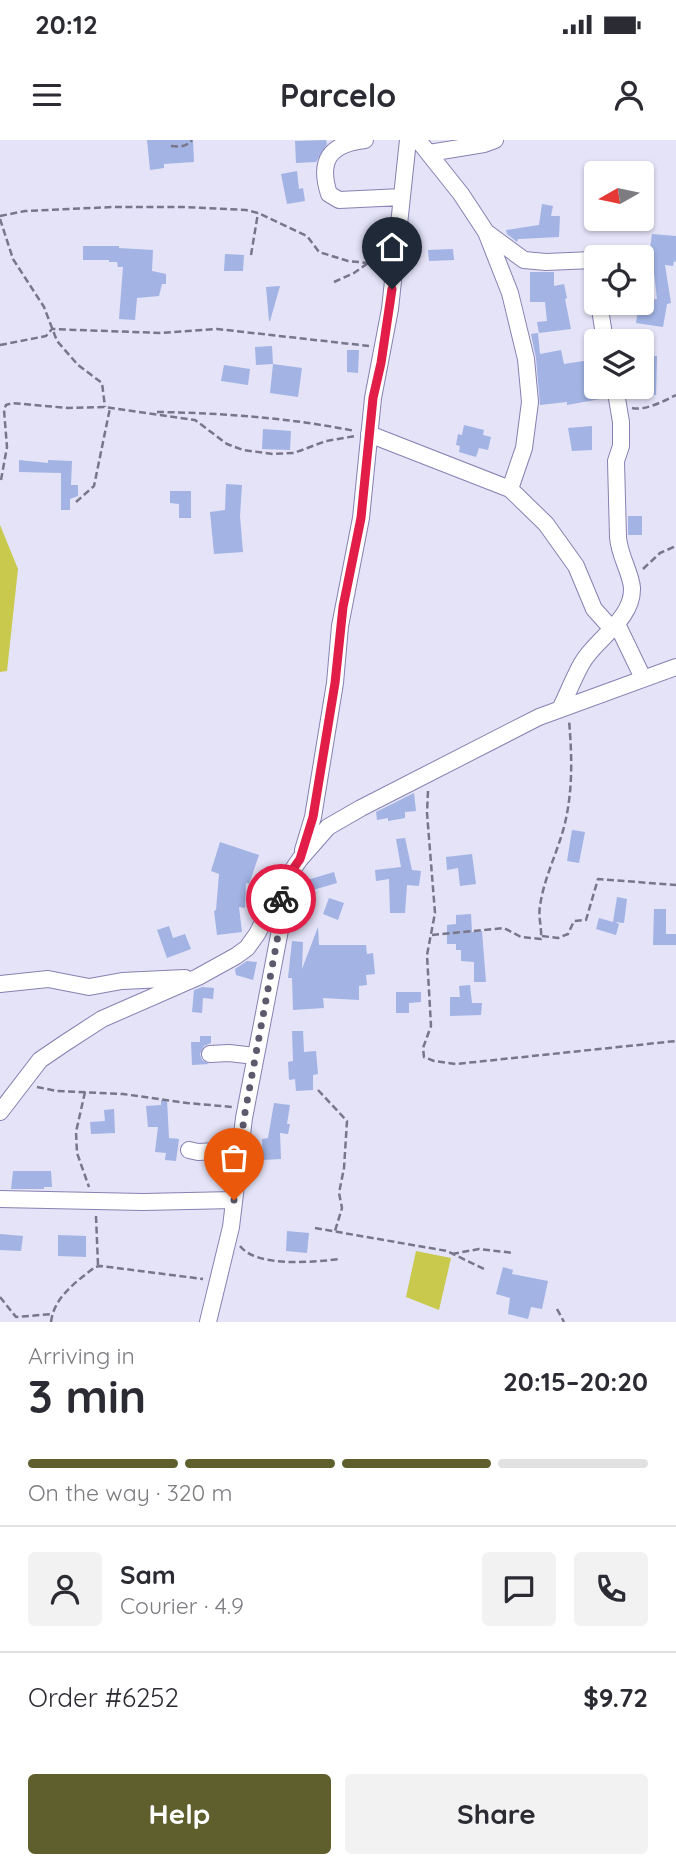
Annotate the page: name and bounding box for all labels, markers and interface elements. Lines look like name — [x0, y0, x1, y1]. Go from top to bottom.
text: 20:12 — [35, 8, 98, 41]
text: Parcelo — [280, 75, 396, 115]
icon: menu — [28, 76, 66, 114]
icon: person — [610, 76, 648, 114]
north arrow — [584, 161, 654, 231]
map controls — [584, 161, 654, 399]
pin — [362, 217, 422, 289]
icon: home — [373, 228, 411, 266]
button: locate — [584, 245, 654, 315]
button: layers — [584, 329, 654, 399]
courier — [246, 864, 316, 934]
icon: bike — [262, 880, 300, 918]
pin — [204, 1128, 264, 1200]
icon: bag — [215, 1139, 253, 1177]
text: Arriving in — [28, 1341, 135, 1370]
text: 20:15–20:20 — [503, 1365, 648, 1398]
text: 3 min — [28, 1367, 146, 1425]
text: On the way · 320 m — [28, 1478, 233, 1507]
button: person — [28, 1552, 102, 1626]
button: chat — [482, 1552, 556, 1626]
button: phone — [574, 1552, 648, 1626]
text: Sam — [120, 1558, 176, 1591]
text: Courier · 4.9 — [120, 1591, 244, 1620]
text: Order #6252 — [28, 1681, 179, 1714]
text: $9.72 — [583, 1681, 648, 1714]
button: Help — [28, 1774, 331, 1854]
button: Share — [345, 1774, 648, 1854]

